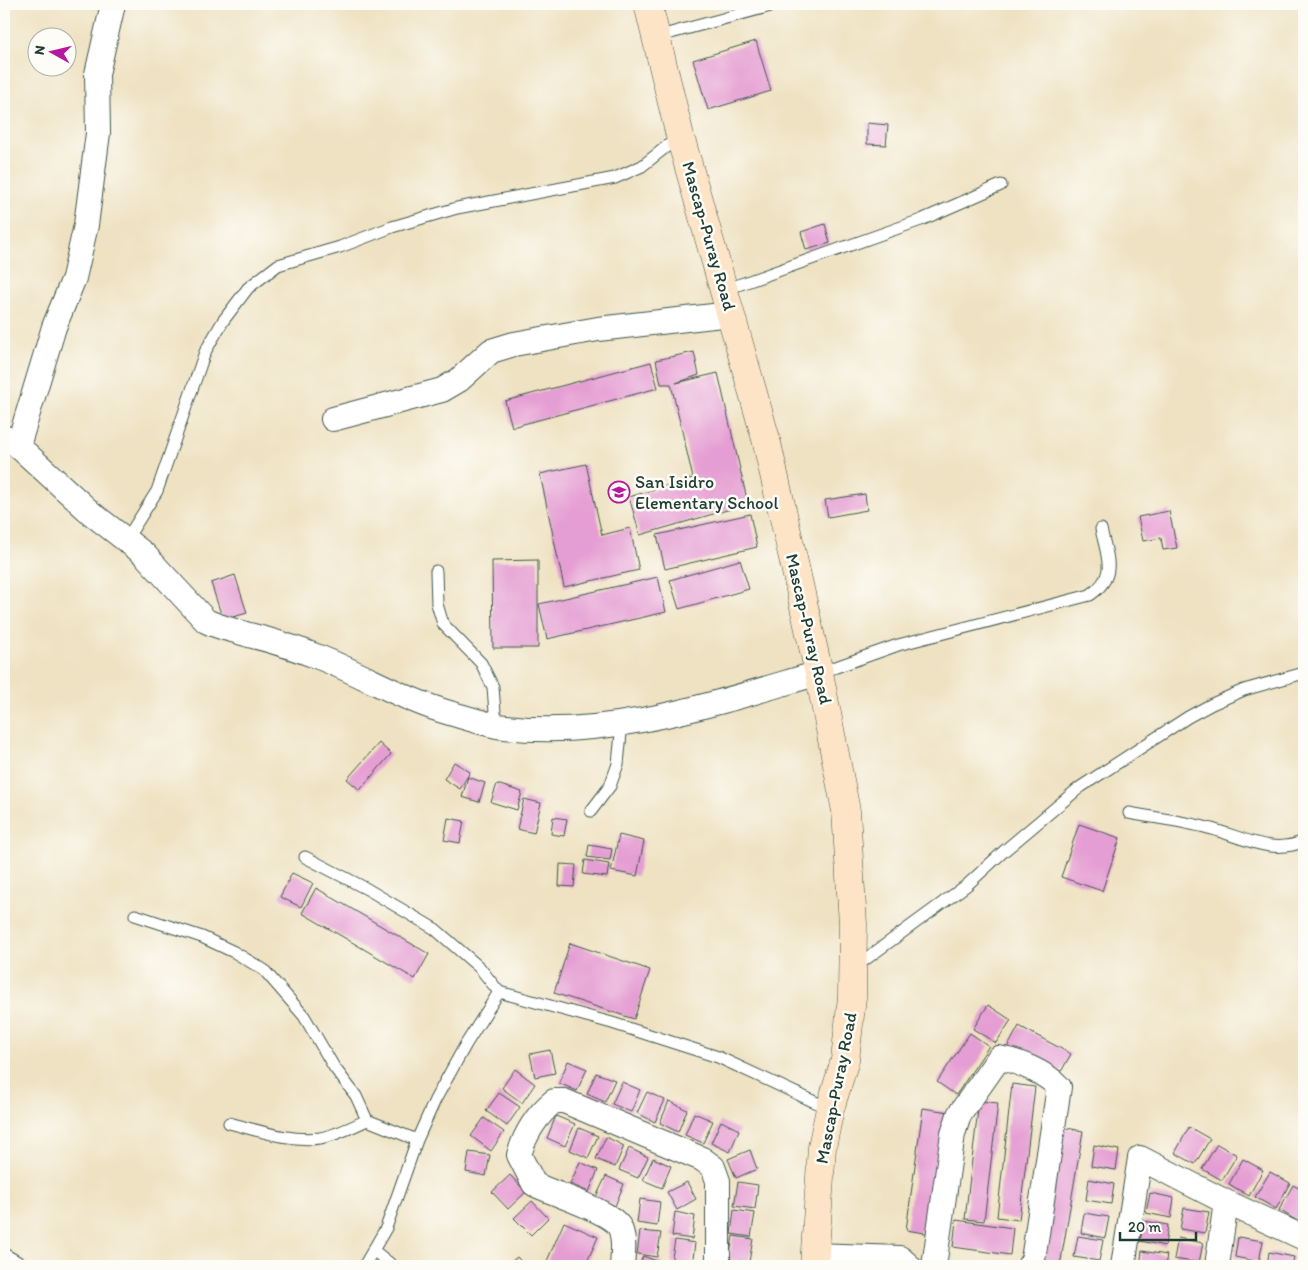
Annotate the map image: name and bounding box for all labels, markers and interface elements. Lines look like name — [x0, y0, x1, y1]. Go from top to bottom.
north arrow — [28, 28, 78, 78]
text: N — [31, 44, 49, 56]
street label: Mascap-Puray Road — [677, 159, 741, 313]
place label: San Isidro Elementary School — [635, 471, 779, 514]
school or university icon: San Isidro Elementary School — [607, 480, 631, 504]
street label: Mascap-Puray Road — [781, 551, 837, 707]
street label: Mascap-Puray Road — [811, 1010, 862, 1166]
scale bar — [1120, 1210, 1197, 1242]
text: 20 m — [1128, 1218, 1162, 1236]

